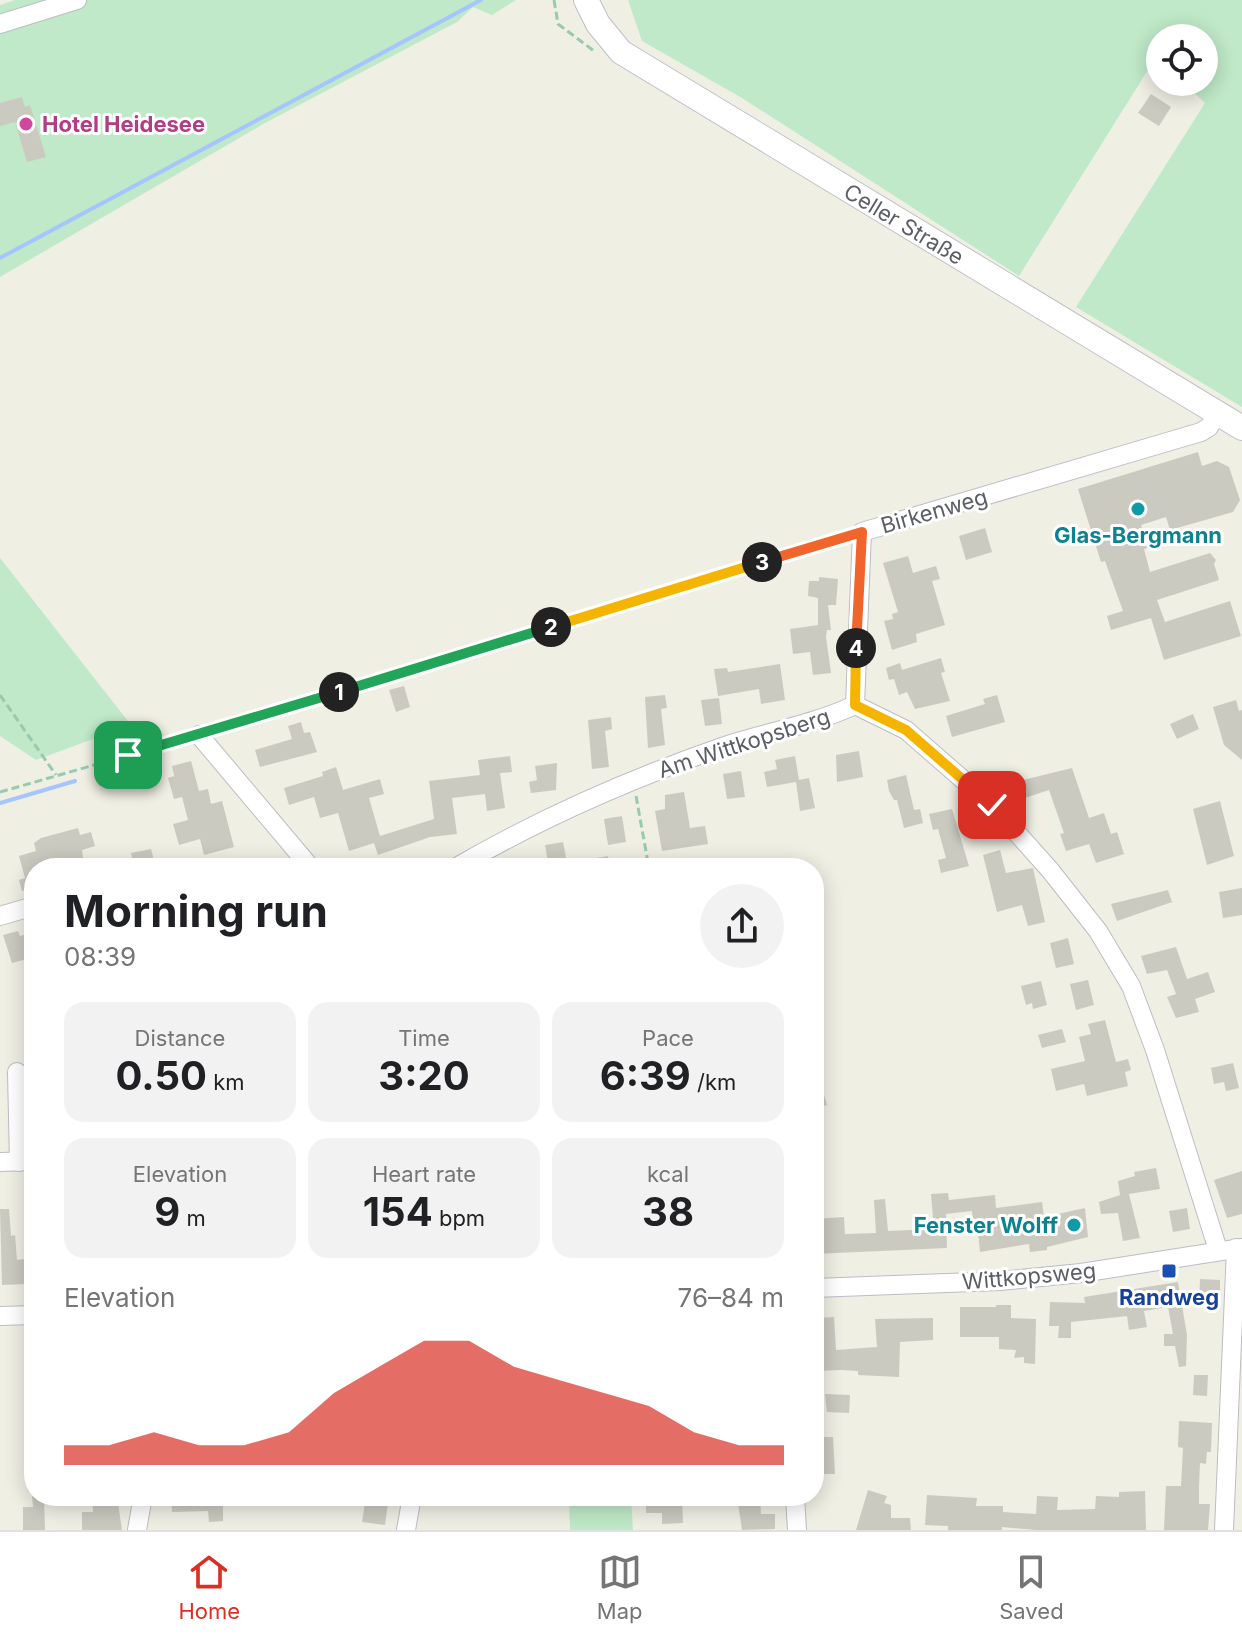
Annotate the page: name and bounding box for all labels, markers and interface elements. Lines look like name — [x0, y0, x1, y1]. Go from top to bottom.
map controls — [1146, 24, 1218, 96]
button: locate — [1146, 24, 1218, 96]
place label: Hotel Heidesee — [42, 111, 205, 137]
marker: Hotel Heidesee — [17, 115, 35, 133]
street label: Celler Straße — [839, 178, 969, 270]
street label: Birkenweg — [878, 483, 990, 539]
marker: Glas-Bergmann — [1129, 500, 1147, 518]
place label: Glas-Bergmann — [1054, 522, 1222, 548]
pin: 3 — [742, 542, 782, 582]
text: 3 — [755, 549, 769, 575]
pin: 2 — [531, 607, 571, 647]
text: 2 — [544, 614, 558, 640]
pin: 4 — [836, 628, 876, 668]
text: 4 — [849, 635, 863, 661]
pin: 1 — [319, 672, 359, 712]
text: 1 — [334, 679, 344, 705]
street label: Am Wittkopsberg — [655, 703, 833, 783]
pin — [94, 721, 162, 789]
icon: arrive — [106, 733, 150, 777]
pin — [958, 771, 1026, 839]
icon: check — [970, 783, 1014, 827]
text: Morning run — [64, 884, 328, 938]
button: share — [700, 884, 784, 968]
text: 08:39 — [64, 941, 136, 972]
text: Distance — [135, 1025, 225, 1051]
text: Time — [398, 1025, 450, 1051]
text: Pace — [642, 1025, 694, 1051]
text: 0.50 — [116, 1051, 207, 1100]
text: 3:20 — [378, 1051, 470, 1100]
text: 6:39 — [600, 1051, 691, 1100]
text: km — [207, 1069, 245, 1095]
text: /km — [691, 1069, 736, 1095]
text: Elevation — [133, 1161, 227, 1187]
text: Heart rate — [372, 1161, 476, 1187]
text: kcal — [647, 1161, 689, 1187]
text: 9 — [154, 1187, 180, 1236]
text: 154 — [363, 1187, 433, 1236]
text: 38 — [642, 1187, 694, 1236]
text: m — [180, 1205, 206, 1231]
text: bpm — [433, 1205, 485, 1231]
place label: Fenster Wolff — [914, 1212, 1058, 1238]
marker: Fenster Wolff — [1065, 1216, 1083, 1234]
street label: Wittkopsweg — [961, 1257, 1097, 1295]
marker: Randweg — [1160, 1262, 1178, 1280]
text: Elevation — [64, 1282, 175, 1313]
text: 76–84 m — [678, 1282, 784, 1313]
place label: Randweg — [1119, 1284, 1219, 1310]
tab: Home — [178, 1550, 240, 1624]
tab: Map — [597, 1550, 642, 1624]
tab: Saved — [999, 1550, 1064, 1624]

